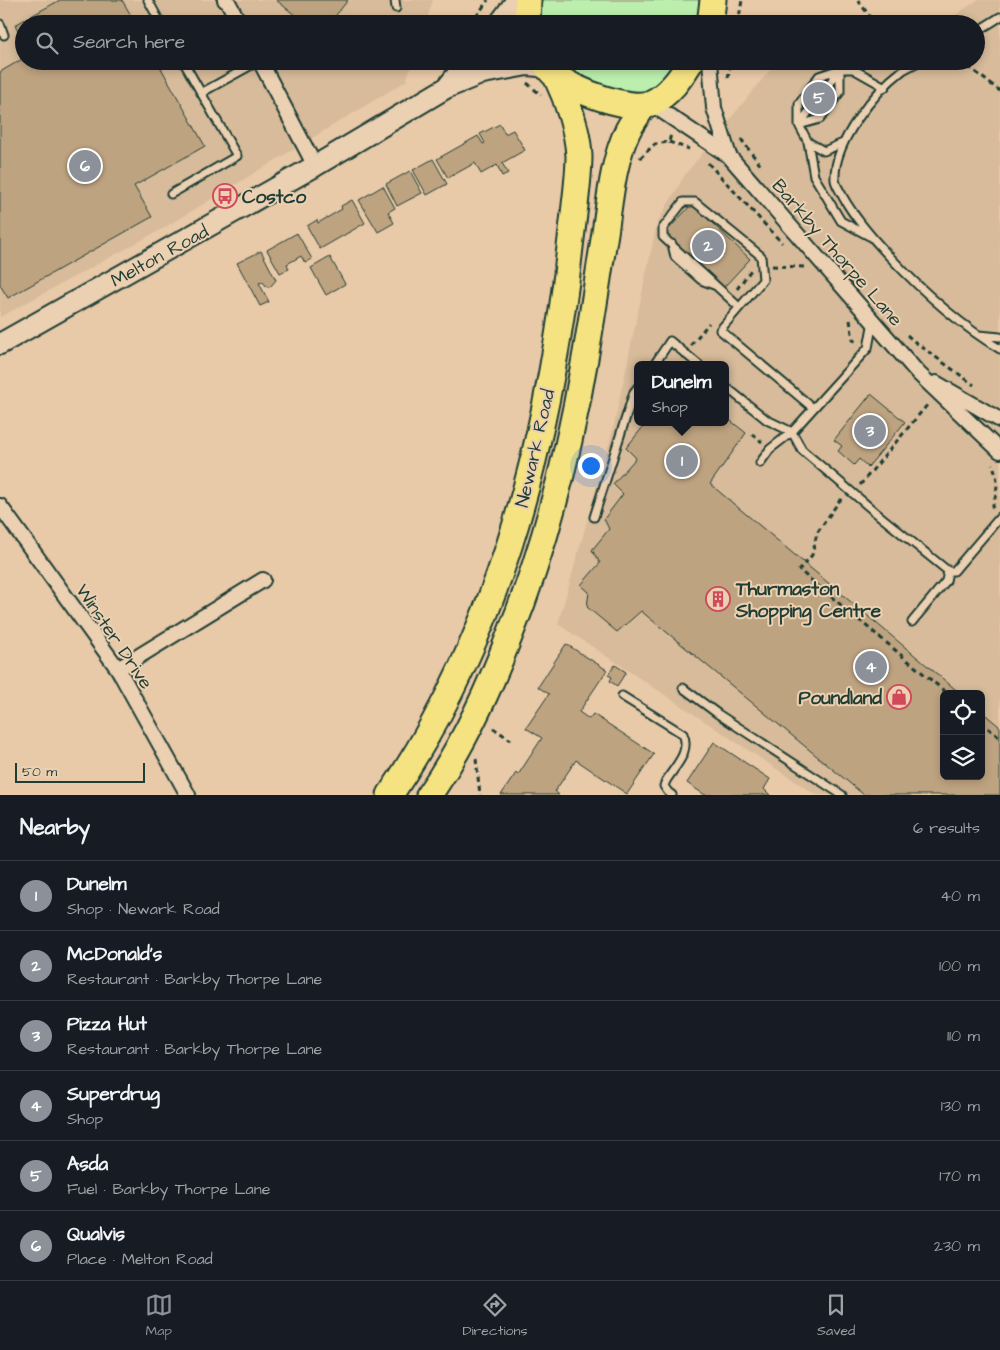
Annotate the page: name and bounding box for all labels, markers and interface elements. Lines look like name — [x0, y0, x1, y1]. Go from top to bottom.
search box — [15, 15, 985, 70]
icon: search — [33, 29, 61, 57]
text: Search here — [73, 29, 185, 56]
pin: 5 — [803, 79, 835, 117]
pin: 6 — [69, 147, 101, 185]
street label: Barkby Thorpe Lane — [764, 173, 909, 333]
bus stop icon: Costco — [212, 183, 238, 209]
place label: Costco — [242, 184, 306, 211]
street label: Melton Road — [106, 218, 214, 294]
pin: 2 — [692, 227, 724, 265]
popup — [634, 361, 729, 426]
text: Dunelm — [652, 369, 711, 396]
street label: Newark Road — [509, 386, 562, 510]
text: Shop — [652, 396, 688, 418]
pin: 3 — [854, 412, 886, 450]
pin: 1 — [666, 442, 698, 480]
your location — [578, 453, 604, 479]
place label: Thurmaston Shopping Centre — [735, 576, 882, 626]
street label: Winster Drive — [69, 579, 159, 695]
building icon: Thurmaston Shopping Centre — [705, 586, 731, 612]
pin: 4 — [855, 648, 887, 686]
shop icon: Poundland — [886, 684, 912, 710]
place label: Poundland — [798, 685, 882, 712]
map controls — [940, 690, 985, 780]
button: locate — [940, 690, 985, 735]
button: layers — [940, 735, 985, 780]
scale bar — [15, 760, 145, 783]
text: 50 m — [22, 762, 57, 782]
text: Nearby — [20, 813, 90, 842]
text: 6 results — [913, 817, 980, 839]
text: Dunelm — [67, 871, 127, 898]
text: 1 — [35, 885, 37, 907]
text: 40 m — [940, 885, 980, 907]
text: Shop · Newark Road — [67, 898, 220, 920]
text: McDonald's — [67, 941, 162, 968]
text: 2 — [31, 955, 41, 977]
text: 100 m — [939, 955, 980, 977]
text: Restaurant · Barkby Thorpe Lane — [67, 968, 322, 990]
text: Pizza Hut — [67, 1011, 147, 1038]
text: 3 — [32, 1025, 40, 1047]
text: 110 m — [947, 1025, 980, 1047]
text: Restaurant · Barkby Thorpe Lane — [67, 1038, 322, 1060]
text: Superdrug — [67, 1081, 160, 1108]
text: 4 — [31, 1095, 41, 1117]
text: 130 m — [941, 1095, 980, 1117]
text: Shop — [67, 1108, 103, 1130]
text: Asda — [67, 1151, 108, 1178]
text: 5 — [30, 1165, 42, 1187]
text: 170 m — [939, 1165, 980, 1187]
text: Fuel · Barkby Thorpe Lane — [67, 1178, 270, 1200]
text: Qualvis — [67, 1221, 125, 1248]
text: 6 — [31, 1235, 41, 1257]
text: 230 m — [934, 1235, 980, 1257]
text: Place · Melton Road — [67, 1248, 213, 1270]
tab: Map — [145, 1291, 173, 1341]
tab: Directions — [462, 1291, 527, 1341]
tab: Saved — [817, 1291, 855, 1341]

